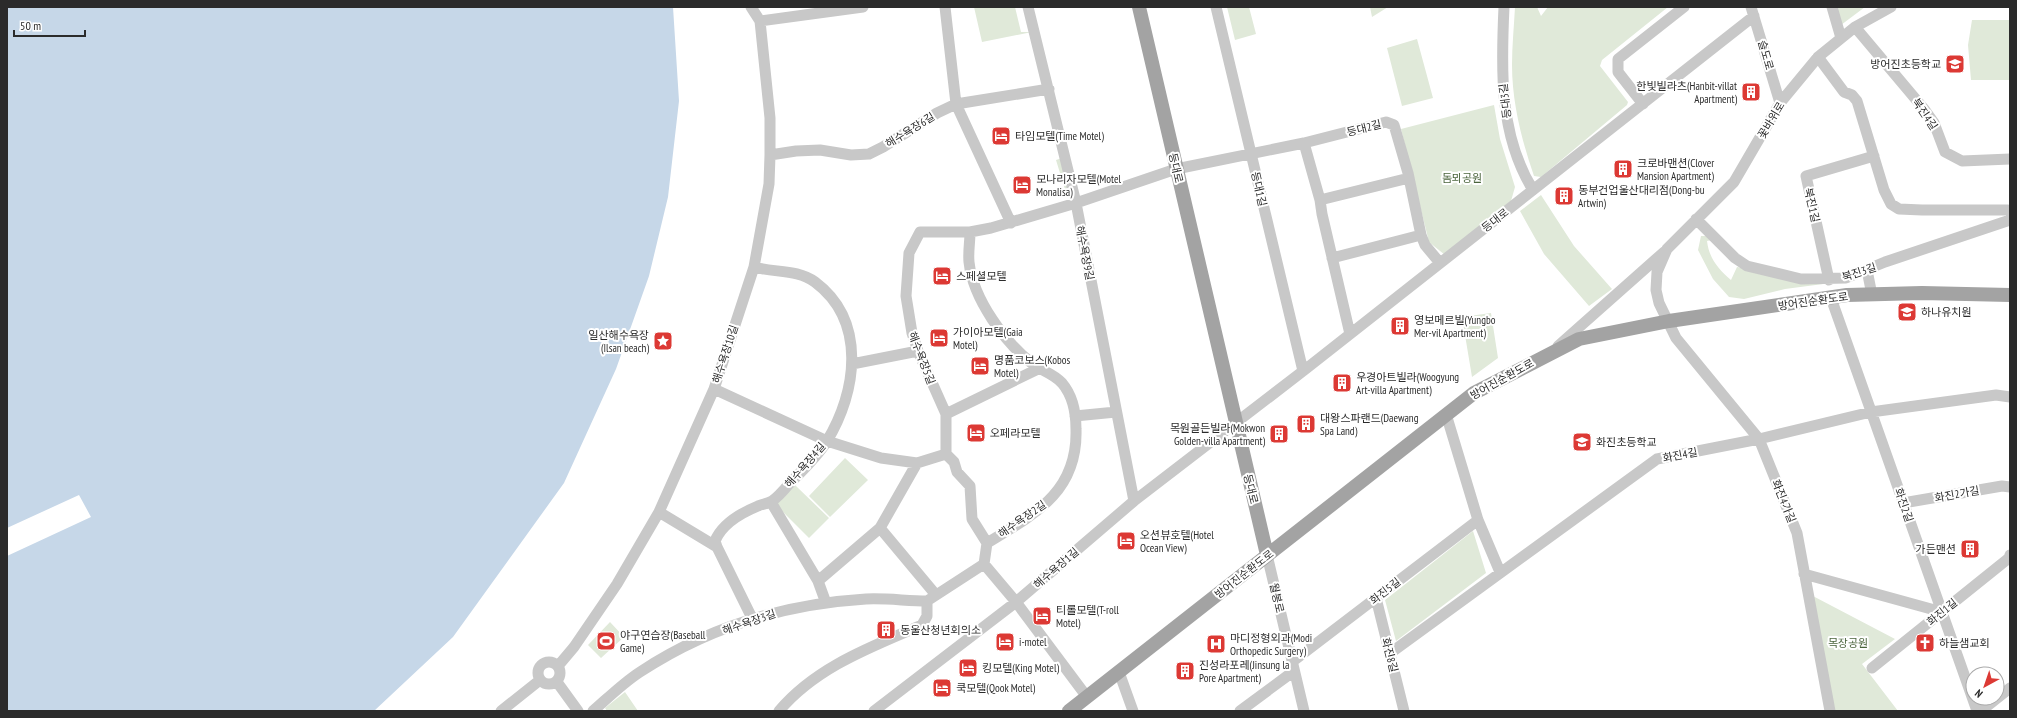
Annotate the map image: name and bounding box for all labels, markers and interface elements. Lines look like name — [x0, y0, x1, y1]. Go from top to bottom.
scale bar — [14, 12, 85, 38]
text: 50 m — [20, 18, 41, 33]
street label: 슬도로 — [1755, 38, 1777, 72]
school or university icon: 방어진초등학교 — [1944, 53, 1966, 75]
place label: 방어진초등학교 — [1870, 57, 1941, 71]
place label: 한빛빌라츠(Hanbit-villat Apartment) — [1636, 79, 1737, 106]
building icon: 한빛빌라츠(Hanbit-villat Apartment) — [1740, 81, 1762, 103]
street label: 등대3길 — [1496, 83, 1514, 119]
street label: 북진4길 — [1909, 95, 1941, 133]
street label: 꽃바위로 — [1755, 99, 1787, 141]
street label: 해수욕장6길 — [883, 109, 937, 151]
street label: 등대2길 — [1345, 117, 1383, 139]
hotel icon: 타임모텔(Time Motel) — [990, 125, 1012, 147]
place label: 타임모텔(Time Motel) — [1015, 129, 1104, 143]
street label: 등대로 — [1166, 152, 1186, 184]
place label: 크로바맨션(Clover Mansion Apartment) — [1637, 156, 1714, 183]
building icon: 크로바맨션(Clover Mansion Apartment) — [1612, 158, 1634, 180]
street label: 등대1길 — [1248, 170, 1270, 208]
park label: 돔뫼공원 — [1442, 171, 1482, 185]
place label: 모나리자모텔(Motel Monalisa) — [1036, 172, 1122, 199]
hotel icon: 모나리자모텔(Motel Monalisa) — [1011, 174, 1033, 196]
place label: 동부건업울산대리점(Dong-bu Artwin) — [1578, 183, 1705, 210]
building icon: 동부건업울산대리점(Dong-bu Artwin) — [1553, 185, 1575, 207]
street label: 북진1길 — [1801, 186, 1823, 224]
street label: 등대로 — [1479, 205, 1511, 235]
street label: 해수욕장9길 — [1073, 224, 1097, 282]
street label: 북진3길 — [1840, 260, 1878, 284]
hotel icon: 스페셜모텔 — [931, 265, 953, 287]
place label: 스페셜모텔 — [956, 269, 1007, 283]
street label: 방어진순환도로 — [1777, 289, 1849, 313]
school or university icon: 하나유치원 — [1896, 301, 1918, 323]
place label: 하나유치원 — [1921, 305, 1972, 319]
place label: 영보메르빌(Yungbo Mer-vil Apartment) — [1414, 313, 1496, 340]
building icon: 영보메르빌(Yungbo Mer-vil Apartment) — [1389, 315, 1411, 337]
street label: 해수욕장10길 — [709, 323, 741, 385]
place label: 가이아모텔(Gaia Motel) — [953, 325, 1023, 352]
hotel icon: 가이아모텔(Gaia Motel) — [928, 327, 950, 349]
place label: 일산해수욕장 (Ilsan beach) — [588, 328, 649, 355]
place icon: 일산해수욕장 (Ilsan beach) — [652, 330, 674, 352]
street label: 해수욕장5길 — [906, 330, 938, 386]
place label: 명품코보스(Kobos Motel) — [994, 353, 1070, 380]
hotel icon: 명품코보스(Kobos Motel) — [969, 355, 991, 377]
street label: 방어진순환도로 — [1468, 356, 1536, 402]
place label: 우경아트빌라(Woogyung Art-villa Apartment) — [1356, 370, 1459, 397]
building icon: 우경아트빌라(Woogyung Art-villa Apartment) — [1331, 372, 1353, 394]
place label: 대왕스파랜드(Daewang Spa Land) — [1320, 411, 1419, 438]
building icon: 대왕스파랜드(Daewang Spa Land) — [1295, 413, 1317, 435]
place label: 목원골든빌라(Mokwon Golden-villa Apartment) — [1170, 421, 1265, 448]
hotel icon: 오페라모텔 — [965, 422, 987, 444]
building icon: 목원골든빌라(Mokwon Golden-villa Apartment) — [1268, 423, 1290, 445]
place label: 오페라모텔 — [990, 426, 1041, 440]
school or university icon: 화진초등학교 — [1571, 431, 1593, 453]
place label: 화진초등학교 — [1596, 435, 1657, 449]
street label: 해수욕장4길 — [781, 439, 829, 491]
street label: 화진4길 — [1661, 445, 1699, 465]
street label: 등대로 — [1241, 473, 1261, 505]
street label: 화진4가길 — [1769, 477, 1799, 525]
street label: 화진2가길 — [1933, 483, 1981, 505]
street label: 화진2길 — [1892, 486, 1916, 524]
street label: 해수욕장2길 — [995, 497, 1049, 541]
place label: 오션뷰호텔(Hotel Ocean View) — [1140, 528, 1214, 555]
hotel icon: 오션뷰호텔(Hotel Ocean View) — [1115, 530, 1137, 552]
building icon: 가든맨션 — [1959, 538, 1981, 560]
place label: 가든맨션 — [1916, 542, 1956, 556]
street label: 해수욕장1길 — [1030, 544, 1082, 592]
street label: 방어진순환도로 — [1212, 547, 1276, 601]
street label: 화진5길 — [1367, 575, 1403, 607]
street label: 월봉로 — [1267, 582, 1287, 614]
street label: 화진1길 — [1924, 595, 1960, 629]
place label: 티롤모텔(T-roll Motel) — [1056, 603, 1119, 630]
hotel icon: 티롤모텔(T-roll Motel) — [1031, 605, 1053, 627]
street label: 해수욕장3길 — [720, 606, 778, 638]
building icon: 동울산청년회의소 — [875, 619, 897, 641]
place label: 동울산청년회의소 — [900, 623, 981, 637]
place label: 야구연습장(Baseball Game) — [620, 628, 706, 655]
sports icon: 야구연습장(Baseball Game) — [595, 630, 617, 652]
hotel icon: i-motel — [994, 631, 1016, 653]
place label: 마디정형외과(Modi Orthopedic Surgery) — [1230, 631, 1312, 658]
church icon: 하늘샘교회 — [1914, 632, 1936, 654]
hospital icon: 마디정형외과(Modi Orthopedic Surgery) — [1205, 633, 1227, 655]
place label: i-motel — [1019, 635, 1047, 649]
street label: 화진8길 — [1379, 636, 1401, 674]
park label: 목장공원 — [1828, 636, 1868, 650]
place label: 하늘샘교회 — [1939, 636, 1990, 650]
hotel icon: 킹모텔(King Motel) — [957, 657, 979, 679]
place label: 진성라포레(Jinsung la Pore Apartment) — [1199, 658, 1289, 685]
building icon: 진성라포레(Jinsung la Pore Apartment) — [1174, 660, 1196, 682]
place label: 킹모텔(King Motel) — [982, 661, 1059, 675]
north arrow — [1965, 666, 2005, 706]
hotel icon: 쿡모텔(Qook Motel) — [931, 677, 953, 699]
place label: 쿡모텔(Qook Motel) — [956, 681, 1036, 695]
text: N — [1972, 686, 1985, 701]

